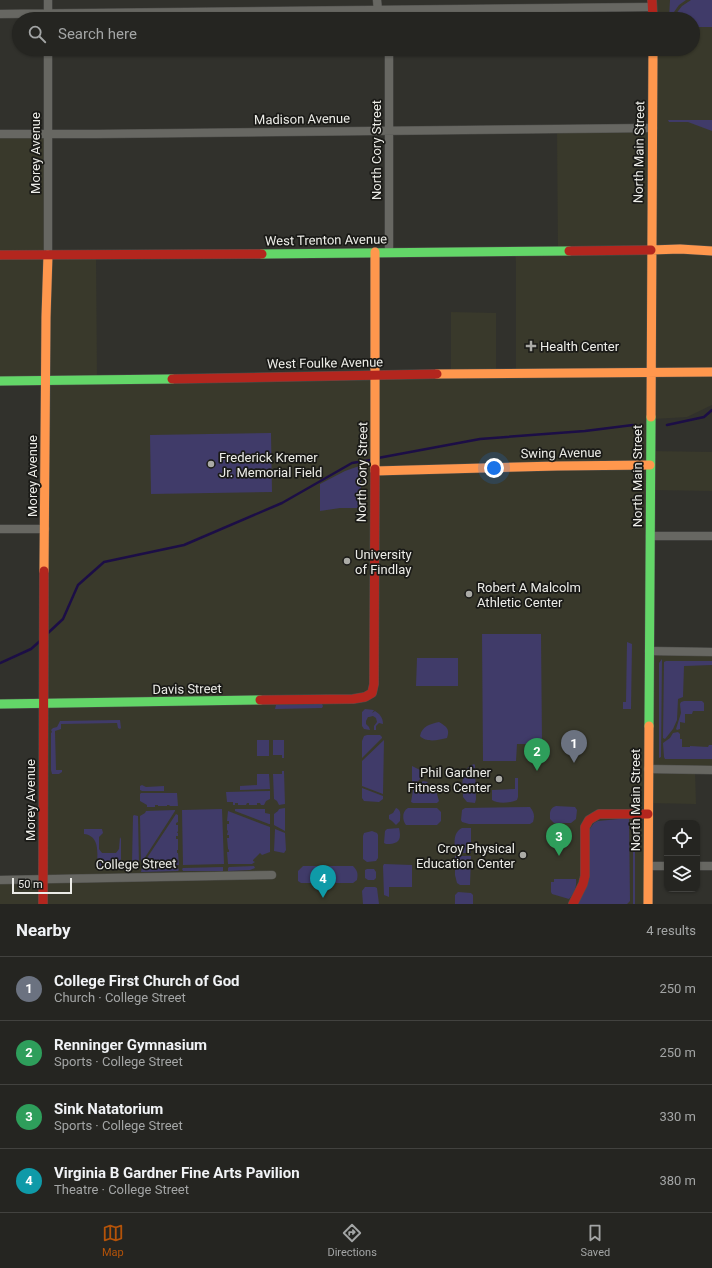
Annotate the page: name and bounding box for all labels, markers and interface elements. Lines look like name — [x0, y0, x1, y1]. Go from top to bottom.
search box — [12, 12, 700, 56]
icon: search — [26, 23, 48, 45]
text: Search here — [58, 25, 137, 43]
street label: North Cory Street — [369, 100, 384, 200]
street label: North Main Street — [631, 101, 647, 203]
street label: Madison Avenue — [254, 111, 350, 127]
street label: Morey Avenue — [28, 112, 43, 194]
street label: West Trenton Avenue — [265, 231, 387, 249]
place label: Health Center — [540, 339, 620, 354]
marker: Health Center — [525, 340, 537, 352]
street label: West Foulke Avenue — [267, 354, 383, 372]
street label: North Cory Street — [354, 422, 370, 522]
street label: North Main Street — [630, 425, 645, 527]
street label: Morey Avenue — [25, 435, 40, 517]
street label: Swing Avenue — [520, 445, 602, 461]
place label: Frederick Kremer Jr. Memorial Field — [219, 450, 322, 480]
your location — [484, 458, 504, 478]
marker: Frederick Kremer Jr. Memorial Field — [206, 459, 216, 469]
place label: University of Findlay — [355, 547, 412, 577]
marker: University of Findlay — [342, 556, 352, 566]
place label: Robert A Malcolm Athletic Center — [477, 580, 581, 610]
marker: Robert A Malcolm Athletic Center — [464, 589, 474, 599]
street label: Davis Street — [152, 681, 222, 697]
pin: 1 — [561, 730, 587, 763]
pin: 2 — [524, 738, 550, 771]
street label: North Main Street — [628, 749, 643, 851]
street label: Morey Avenue — [23, 759, 38, 841]
place label: Phil Gardner Fitness Center — [408, 765, 492, 795]
marker: Phil Gardner Fitness Center — [494, 774, 504, 784]
map controls — [664, 820, 700, 892]
button: locate — [664, 820, 700, 856]
pin: 3 — [546, 823, 572, 856]
place label: Croy Physical Education Center — [416, 841, 516, 871]
marker: Croy Physical Education Center — [518, 850, 528, 860]
street label: College Street — [95, 856, 177, 872]
button: layers — [664, 856, 700, 892]
pin: 4 — [310, 865, 336, 898]
scale bar — [12, 876, 72, 895]
text: 50 m — [18, 878, 43, 891]
text: Nearby — [16, 920, 71, 940]
text: 4 results — [646, 923, 696, 938]
text: College First Church of God — [54, 972, 240, 990]
text: 1 — [25, 981, 33, 996]
text: 250 m — [659, 981, 696, 996]
text: Church · College Street — [54, 990, 186, 1005]
text: Renninger Gymnasium — [54, 1036, 207, 1054]
text: 2 — [25, 1045, 33, 1060]
text: 250 m — [659, 1045, 696, 1060]
text: Sports · College Street — [54, 1054, 183, 1069]
text: Sink Natatorium — [54, 1100, 163, 1118]
text: 3 — [25, 1109, 33, 1124]
text: 330 m — [659, 1109, 696, 1124]
text: Sports · College Street — [54, 1118, 183, 1133]
text: Virginia B Gardner Fine Arts Pavilion — [54, 1164, 300, 1182]
text: 4 — [25, 1173, 33, 1188]
text: 380 m — [659, 1173, 696, 1188]
text: Theatre · College Street — [54, 1182, 189, 1197]
tab: Map — [102, 1222, 124, 1259]
tab: Directions — [327, 1222, 377, 1259]
tab: Saved — [580, 1222, 610, 1259]

